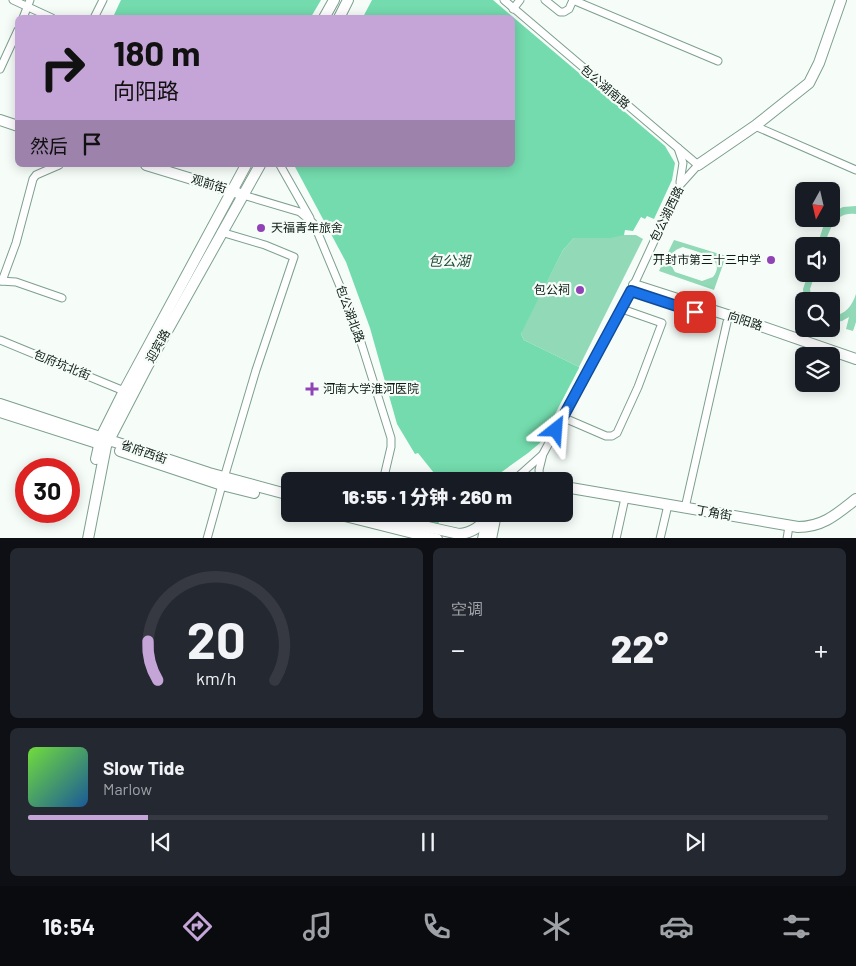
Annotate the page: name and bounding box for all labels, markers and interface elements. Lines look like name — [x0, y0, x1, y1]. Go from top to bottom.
text: 180 m — [113, 31, 201, 73]
icon: right — [30, 35, 95, 100]
street label: 包公湖南路 — [578, 62, 633, 111]
text: 向阳路 — [113, 77, 179, 103]
icon: arrive — [78, 130, 106, 158]
text: 然后 — [30, 134, 68, 157]
street label: 观前街 — [190, 171, 229, 195]
north arrow — [795, 182, 840, 228]
map controls — [795, 182, 840, 392]
street label: 包公湖西路 — [647, 184, 686, 244]
place label: 天福青年旅舍 — [271, 220, 343, 234]
marker: 天福青年旅舍 — [255, 222, 267, 234]
button: sound — [795, 237, 840, 282]
water label: 包公湖 — [428, 252, 472, 269]
place label: 开封市第三十三中学 — [653, 252, 761, 266]
marker: 开封市第三十三中学 — [765, 254, 777, 266]
place label: 包公祠 — [534, 282, 570, 296]
street label: 包公湖北路 — [334, 283, 368, 344]
marker: 包公祠 — [574, 284, 586, 296]
pin — [674, 291, 716, 333]
button: search — [795, 292, 840, 337]
icon: arrive — [681, 298, 709, 326]
street label: 向阳路 — [726, 308, 765, 332]
street label: 迎宾路 — [142, 326, 172, 365]
street label: 包府坑北街 — [32, 346, 93, 382]
button: layers — [795, 347, 840, 392]
place label: 河南大学淮河医院 — [323, 381, 419, 395]
marker: 河南大学淮河医院 — [305, 382, 319, 396]
position arrow — [529, 403, 581, 455]
street label: 省府西街 — [119, 437, 169, 465]
speed limit sign: 30 — [15, 458, 80, 523]
text: 16:55 · 1 分钟 · 260 m — [342, 485, 512, 508]
street label: 丁角街 — [695, 502, 733, 522]
text: 空调 — [451, 599, 483, 618]
text: 20 — [187, 607, 246, 669]
text: 22° — [611, 625, 668, 671]
text: − — [451, 632, 465, 666]
text: + — [814, 632, 828, 666]
text: km/h — [196, 667, 237, 689]
text: Slow Tide — [103, 756, 185, 779]
text: Marlow — [103, 779, 152, 798]
icon: previous — [147, 828, 175, 856]
icon: pause — [414, 828, 442, 856]
icon: next — [681, 828, 709, 856]
icon: directions — [180, 909, 215, 944]
icon: music — [300, 909, 335, 944]
icon: phone — [419, 909, 454, 944]
icon: climate — [539, 909, 574, 944]
icon: car — [659, 909, 694, 944]
icon: filters — [779, 909, 814, 944]
text: 16:54 — [42, 913, 95, 939]

